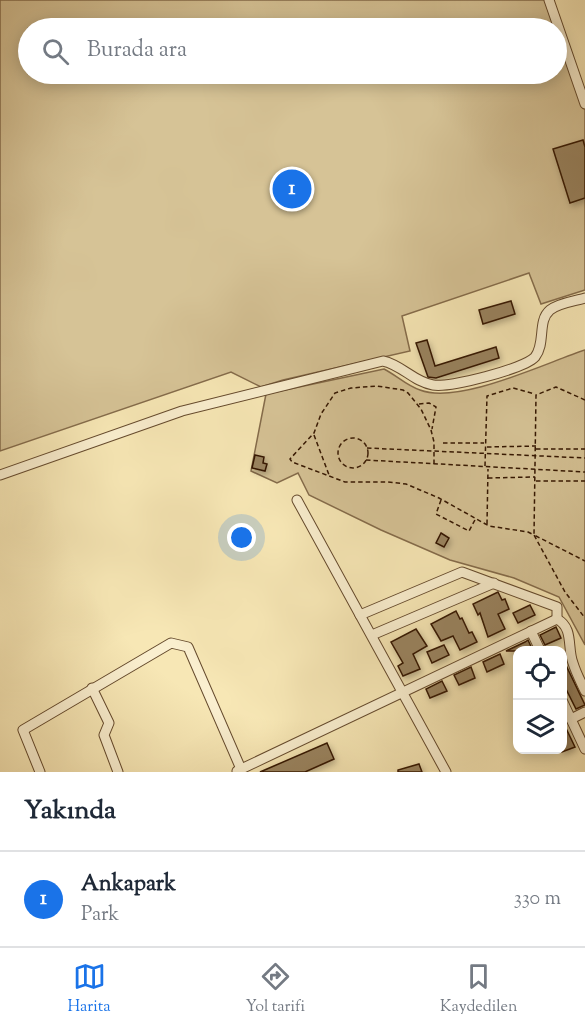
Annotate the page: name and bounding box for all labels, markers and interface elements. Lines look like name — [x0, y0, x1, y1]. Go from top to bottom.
search box — [18, 18, 567, 84]
icon: search — [39, 35, 72, 68]
text: Burada ara — [87, 35, 187, 67]
pin: 1 — [272, 166, 312, 212]
your location — [227, 523, 256, 552]
map controls — [513, 646, 567, 754]
button: locate — [513, 646, 567, 700]
button: layers — [513, 700, 567, 754]
text: Yakında — [24, 793, 116, 830]
text: Ankapark — [81, 869, 176, 901]
text: 1 — [40, 885, 47, 914]
text: 330 m — [514, 885, 561, 914]
text: Park — [81, 901, 119, 930]
tab: Harita — [67, 960, 111, 1019]
tab: Yol tarifi — [245, 960, 305, 1019]
tab: Kaydedilen — [440, 960, 518, 1019]

